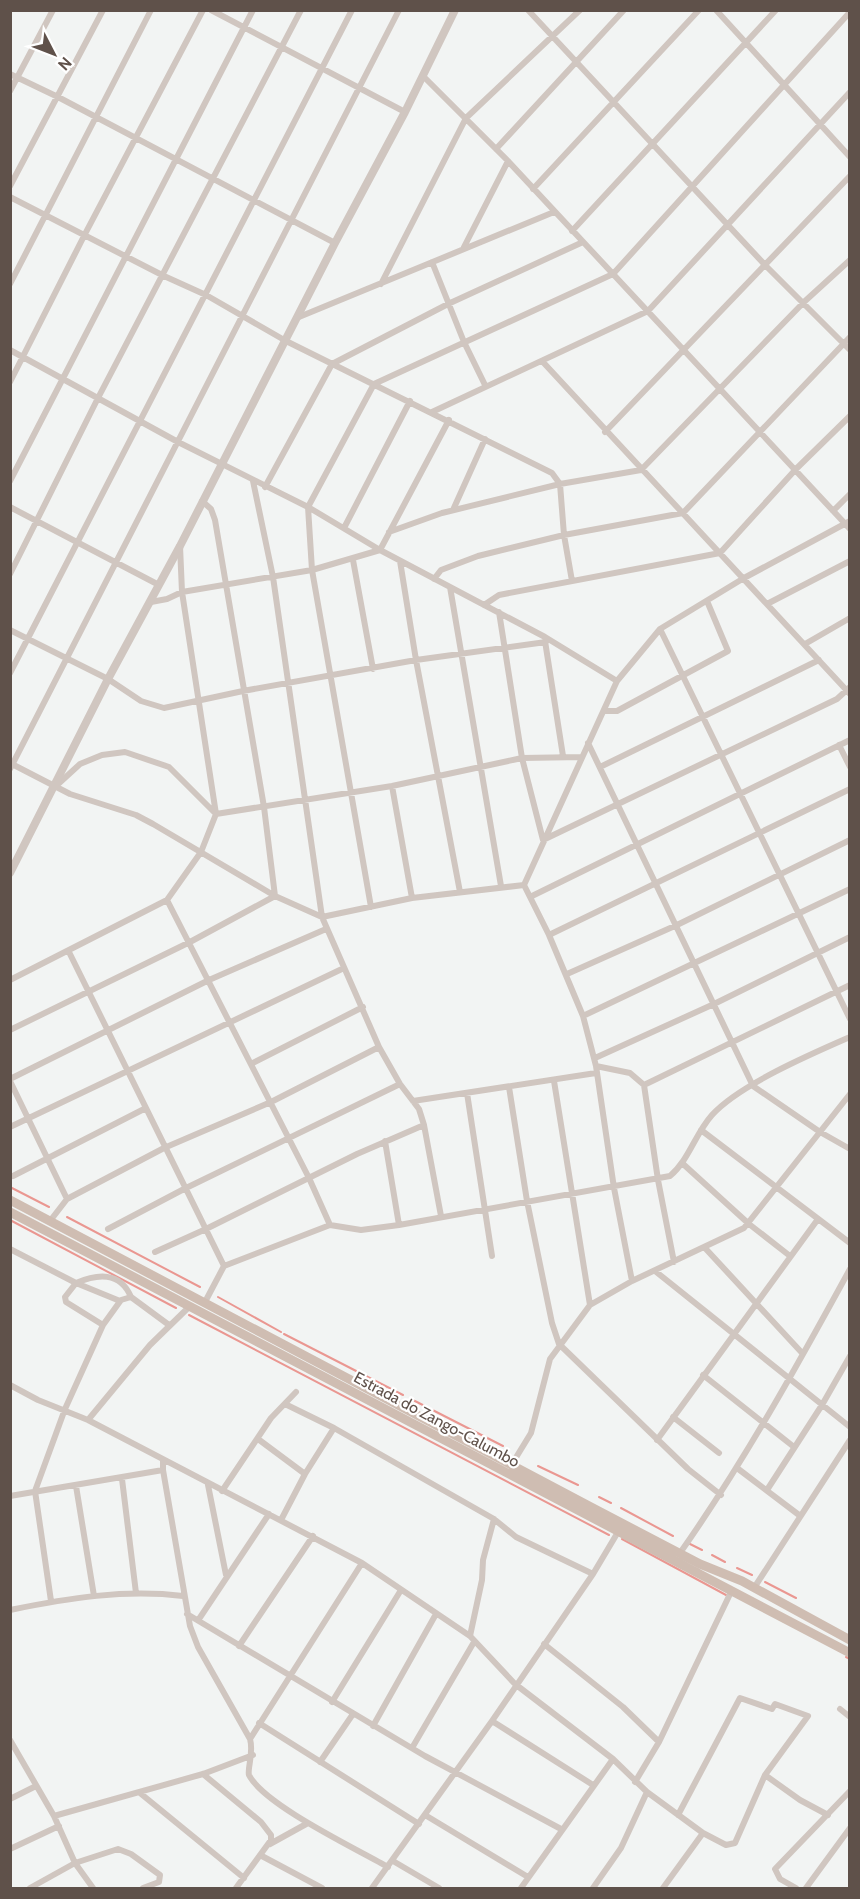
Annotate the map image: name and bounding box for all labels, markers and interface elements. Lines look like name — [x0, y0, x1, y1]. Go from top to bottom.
north arrow — [24, 24, 84, 84]
text: N — [54, 53, 76, 74]
street label: Estrada do Zango-Calumbo — [351, 1368, 523, 1471]

